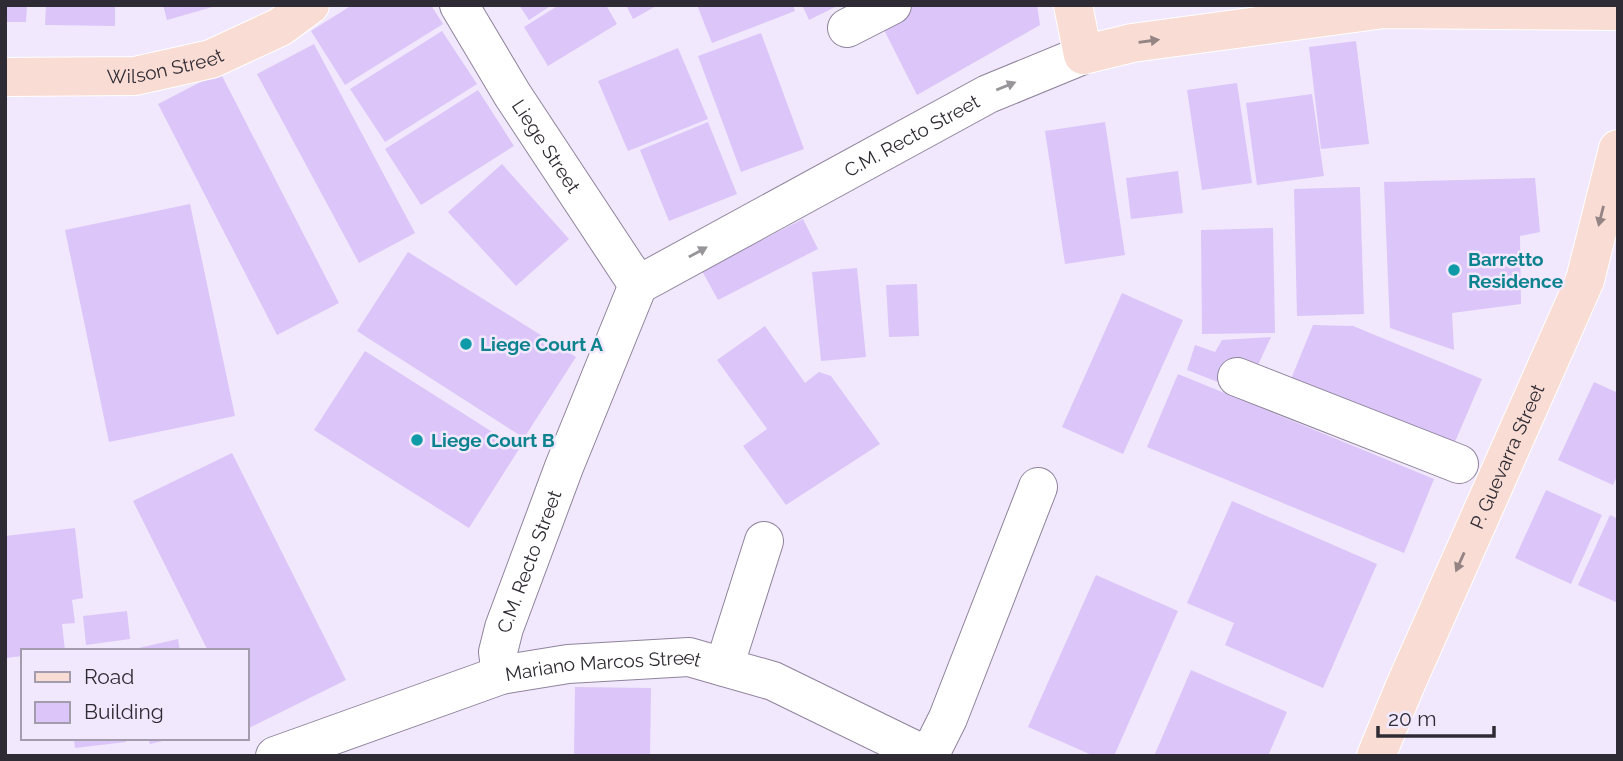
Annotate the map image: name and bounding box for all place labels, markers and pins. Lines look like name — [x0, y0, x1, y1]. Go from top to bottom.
place label: Barretto Residence — [1468, 248, 1563, 292]
marker: Barretto Residence — [1446, 262, 1462, 278]
place label: Liege Court A — [480, 333, 603, 355]
marker: Liege Court A — [458, 336, 474, 352]
place label: Liege Court B — [431, 429, 555, 451]
marker: Liege Court B — [409, 432, 425, 448]

